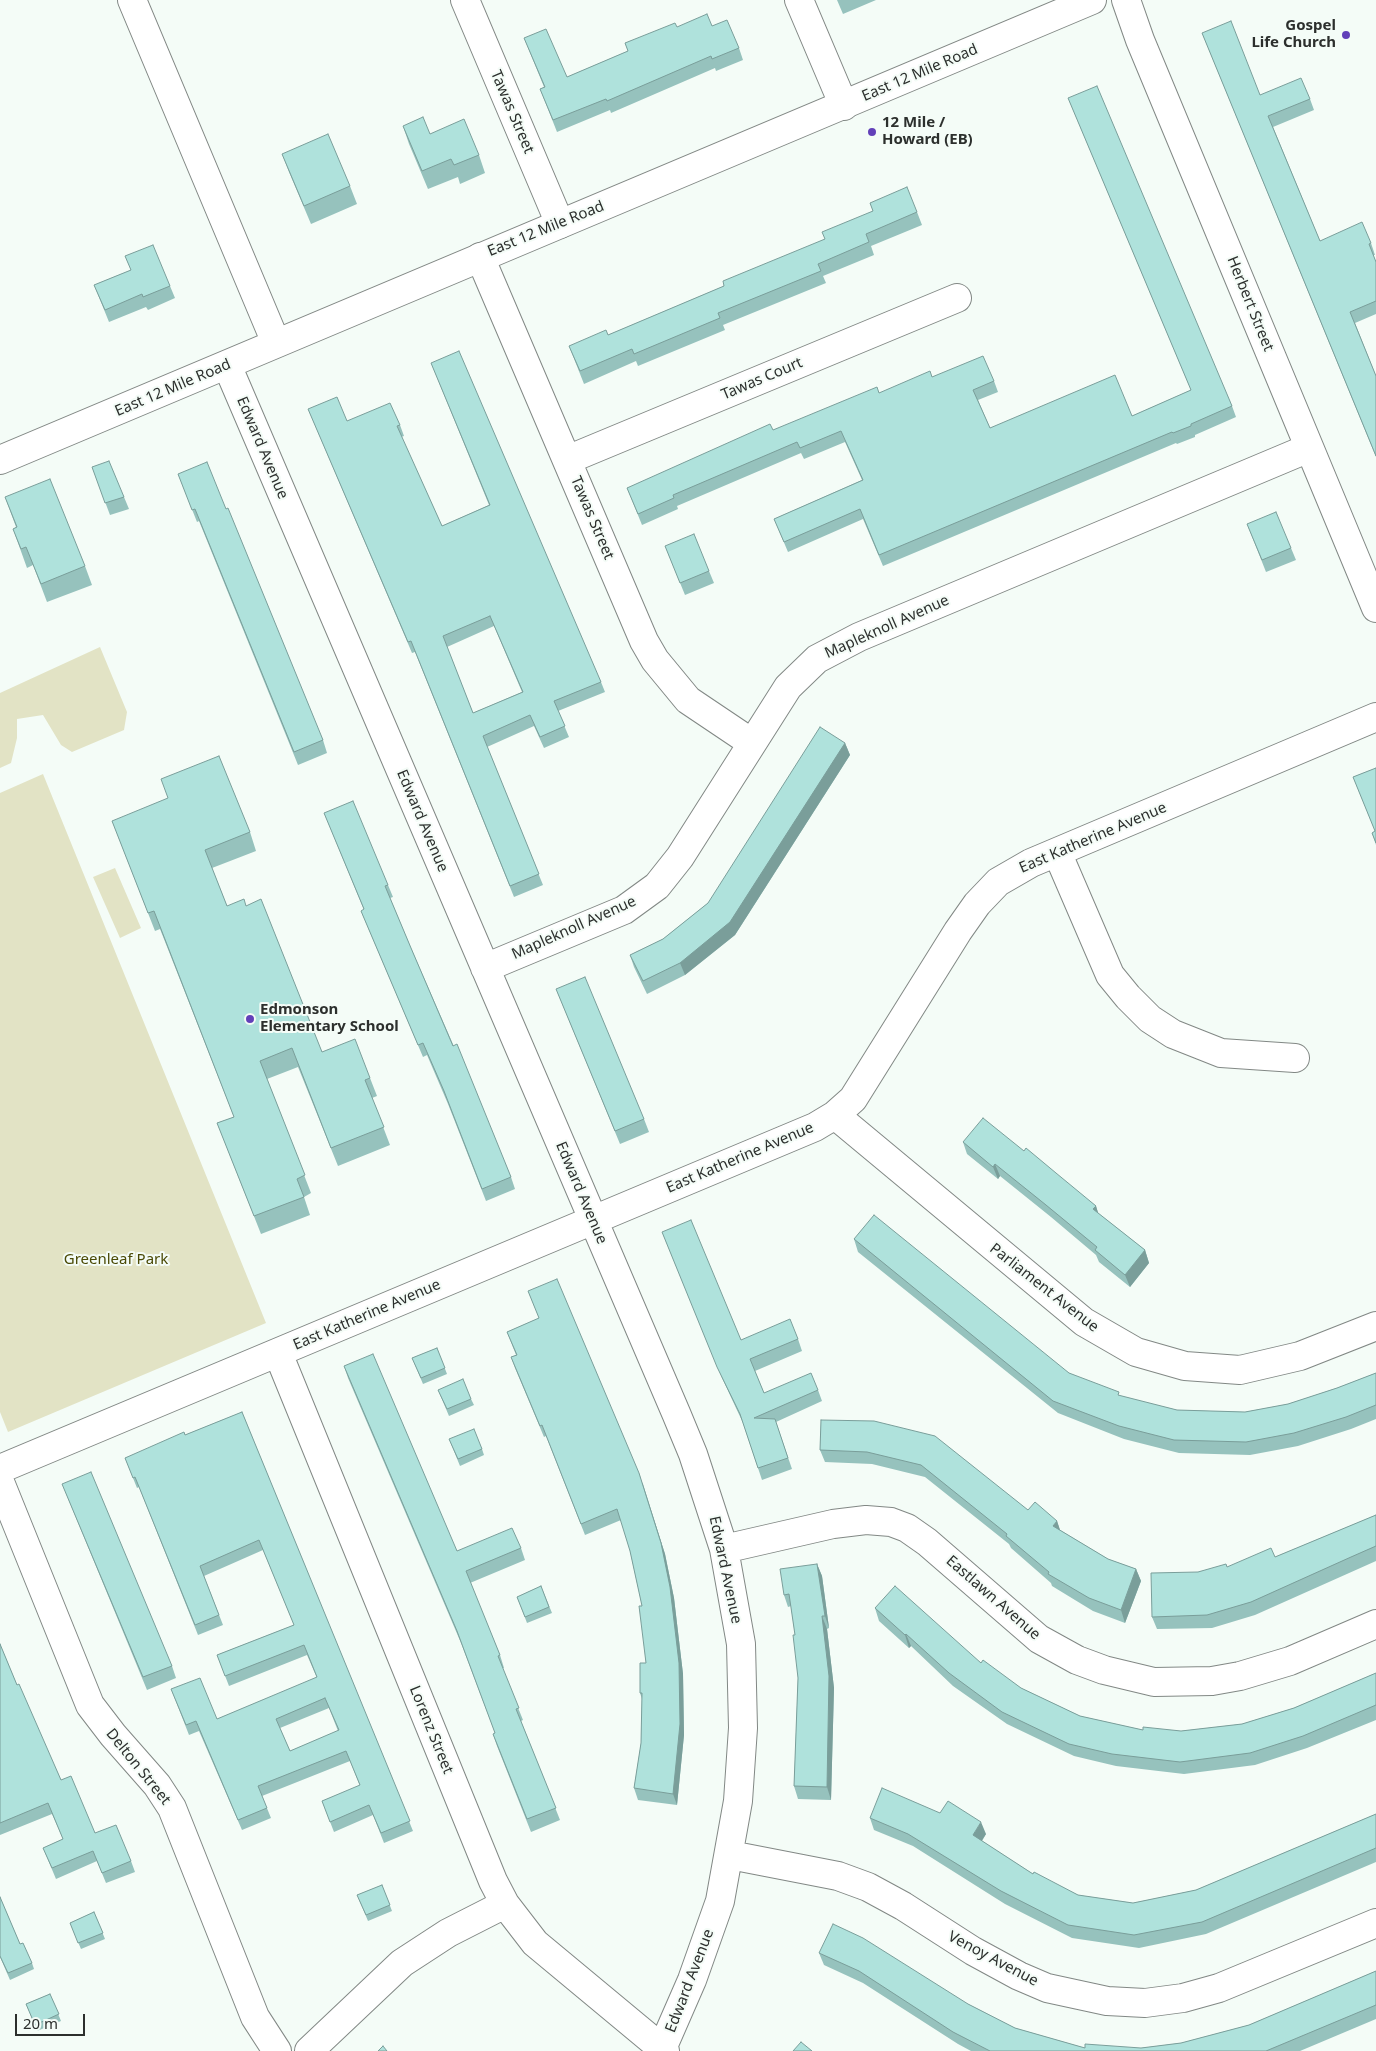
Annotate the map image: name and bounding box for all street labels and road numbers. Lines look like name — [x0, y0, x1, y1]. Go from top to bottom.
street label: East 12 Mile Road — [859, 40, 981, 106]
street label: Tawas Street — [486, 68, 538, 156]
street label: East 12 Mile Road — [485, 197, 607, 261]
street label: Herbert Street — [1223, 254, 1277, 354]
street label: Tawas Court — [719, 354, 805, 404]
street label: East 12 Mile Road — [112, 355, 234, 421]
street label: Edward Avenue — [232, 394, 292, 502]
street label: Tawas Street — [566, 474, 618, 562]
street label: Mapleknoll Avenue — [822, 591, 952, 663]
street label: Edward Avenue — [392, 767, 452, 875]
street label: East Katherine Avenue — [1017, 799, 1169, 877]
street label: Mapleknoll Avenue — [509, 892, 639, 964]
street label: East Katherine Avenue — [664, 1119, 816, 1197]
street label: Edward Avenue — [551, 1139, 611, 1247]
street label: Parliament Avenue — [986, 1240, 1102, 1336]
street label: East Katherine Avenue — [291, 1276, 443, 1354]
street label: Edward Avenue — [705, 1515, 745, 1625]
street label: Eastlawn Avenue — [942, 1552, 1044, 1644]
street label: Lorenz Street — [405, 1683, 457, 1777]
street label: Delton Street — [102, 1725, 174, 1809]
street label: Edward Avenue — [662, 1927, 718, 2035]
street label: Venoy Avenue — [945, 1928, 1041, 1990]

